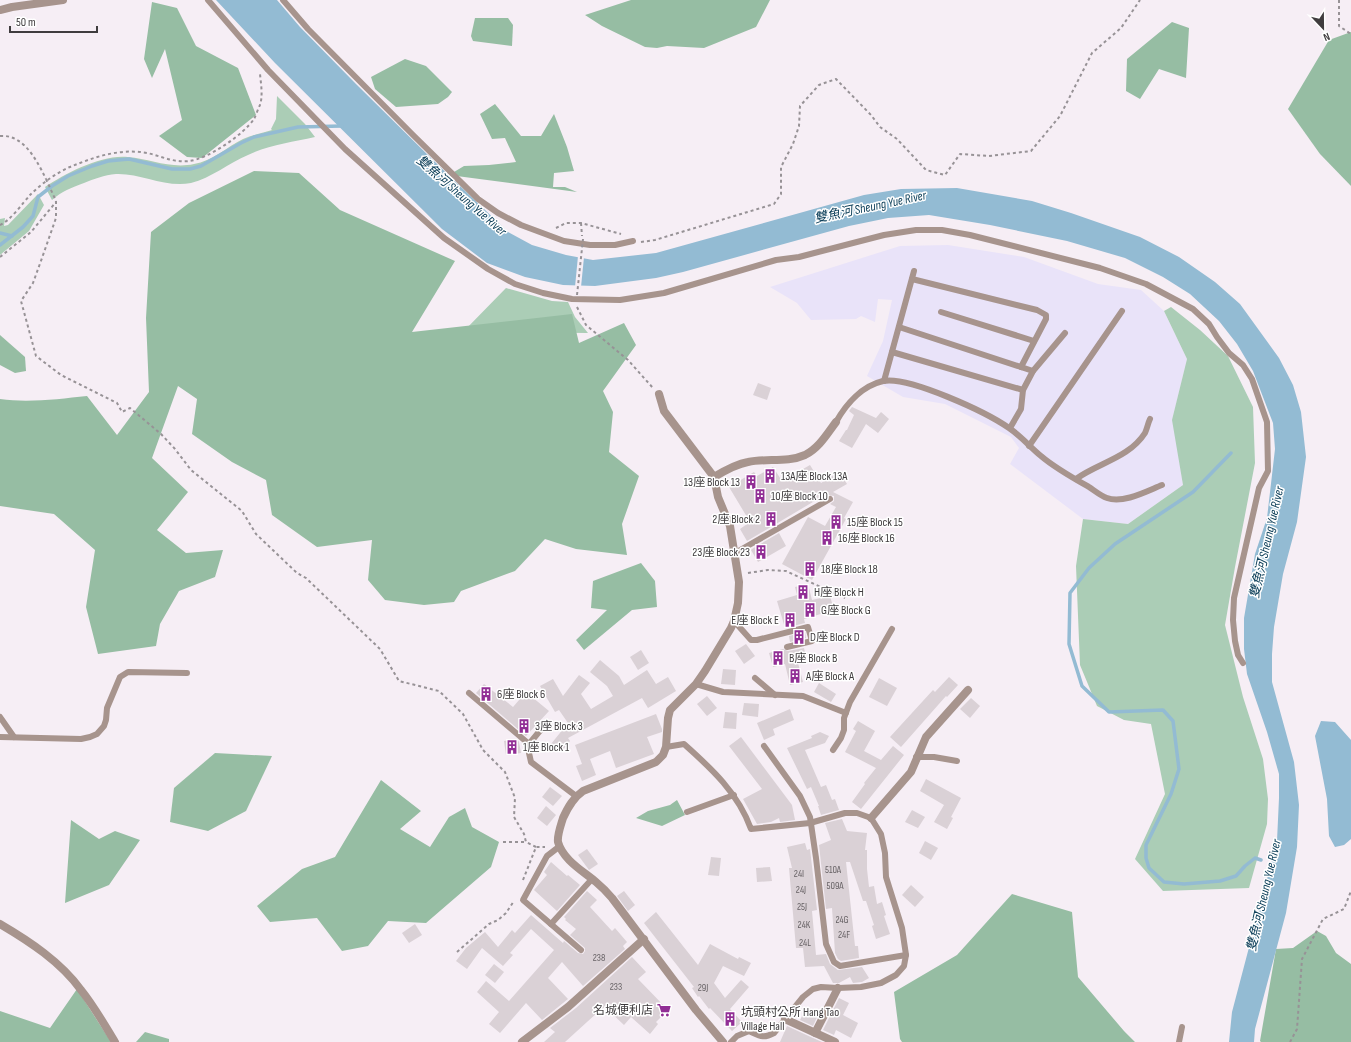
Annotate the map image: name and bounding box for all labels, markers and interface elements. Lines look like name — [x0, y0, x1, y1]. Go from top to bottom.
scale bar — [10, 8, 97, 34]
north arrow — [1303, 8, 1343, 48]
text: 50 m — [16, 15, 36, 30]
text: N — [1321, 30, 1332, 44]
water label: 雙魚河 Sheung Yue River — [413, 152, 511, 240]
water label: 雙魚河 Sheung Yue River — [813, 187, 929, 227]
building icon: 13A座 Block 13A — [762, 468, 778, 484]
place label: 13A座 Block 13A — [781, 469, 848, 484]
building icon: 13座 Block 13 — [743, 474, 759, 490]
place label: 13座 Block 13 — [684, 475, 740, 490]
water label: 雙魚河 Sheung Yue River — [1246, 484, 1288, 600]
building icon: 10座 Block 10 — [752, 488, 768, 504]
place label: 10座 Block 10 — [771, 489, 828, 504]
building icon: 2座 Block 2 — [763, 511, 779, 527]
place label: 2座 Block 2 — [712, 512, 760, 527]
building icon: 15座 Block 15 — [828, 514, 844, 530]
place label: 15座 Block 15 — [847, 515, 903, 530]
building icon: 16座 Block 16 — [819, 530, 835, 546]
place label: 16座 Block 16 — [838, 531, 895, 546]
building icon: 23座 Block 23 — [753, 544, 769, 560]
place label: 23座 Block 23 — [692, 545, 750, 560]
building icon: 18座 Block 18 — [802, 561, 818, 577]
place label: 18座 Block 18 — [821, 562, 878, 577]
building icon: H座 Block H — [795, 584, 811, 600]
place label: H座 Block H — [814, 585, 864, 600]
building icon: G座 Block G — [802, 602, 818, 618]
place label: G座 Block G — [821, 603, 871, 618]
building icon: E座 Block E — [782, 612, 798, 628]
place label: E座 Block E — [731, 613, 779, 628]
building icon: D座 Block D — [791, 629, 807, 645]
place label: D座 Block D — [810, 630, 860, 645]
building icon: B座 Block B — [770, 650, 786, 666]
place label: B座 Block B — [789, 651, 837, 666]
building icon: A座 Block A — [787, 668, 803, 684]
place label: A座 Block A — [805, 669, 855, 684]
building icon: 6座 Block 6 — [478, 686, 494, 702]
place label: 6座 Block 6 — [497, 687, 545, 702]
building icon: 3座 Block 3 — [516, 718, 532, 734]
place label: 3座 Block 3 — [535, 719, 583, 734]
building icon: 1座 Block 1 — [504, 739, 520, 755]
place label: 1座 Block 1 — [523, 740, 570, 755]
water label: 雙魚河 Sheung Yue River — [1243, 837, 1285, 953]
house number: 510A — [825, 864, 842, 876]
house number: 24I — [794, 868, 804, 880]
house number: 509A — [826, 880, 844, 892]
house number: 24J — [796, 884, 806, 896]
house number: 25J — [797, 901, 807, 913]
house number: 24G — [835, 914, 849, 926]
house number: 24K — [798, 919, 811, 931]
house number: 24F — [838, 929, 850, 941]
house number: 24L — [799, 937, 811, 949]
house number: 238 — [593, 952, 605, 964]
house number: 233 — [610, 981, 622, 993]
house number: 29J — [698, 982, 708, 994]
supermarket icon: 名城便利店 — [656, 1002, 672, 1018]
place label: 名城便利店 — [593, 1003, 653, 1018]
place label: 坑頭村公所 Hang Tao Village Hall — [741, 1005, 839, 1034]
building icon: 坑頭村公所 Hang Tao Village Hall — [722, 1011, 738, 1027]

